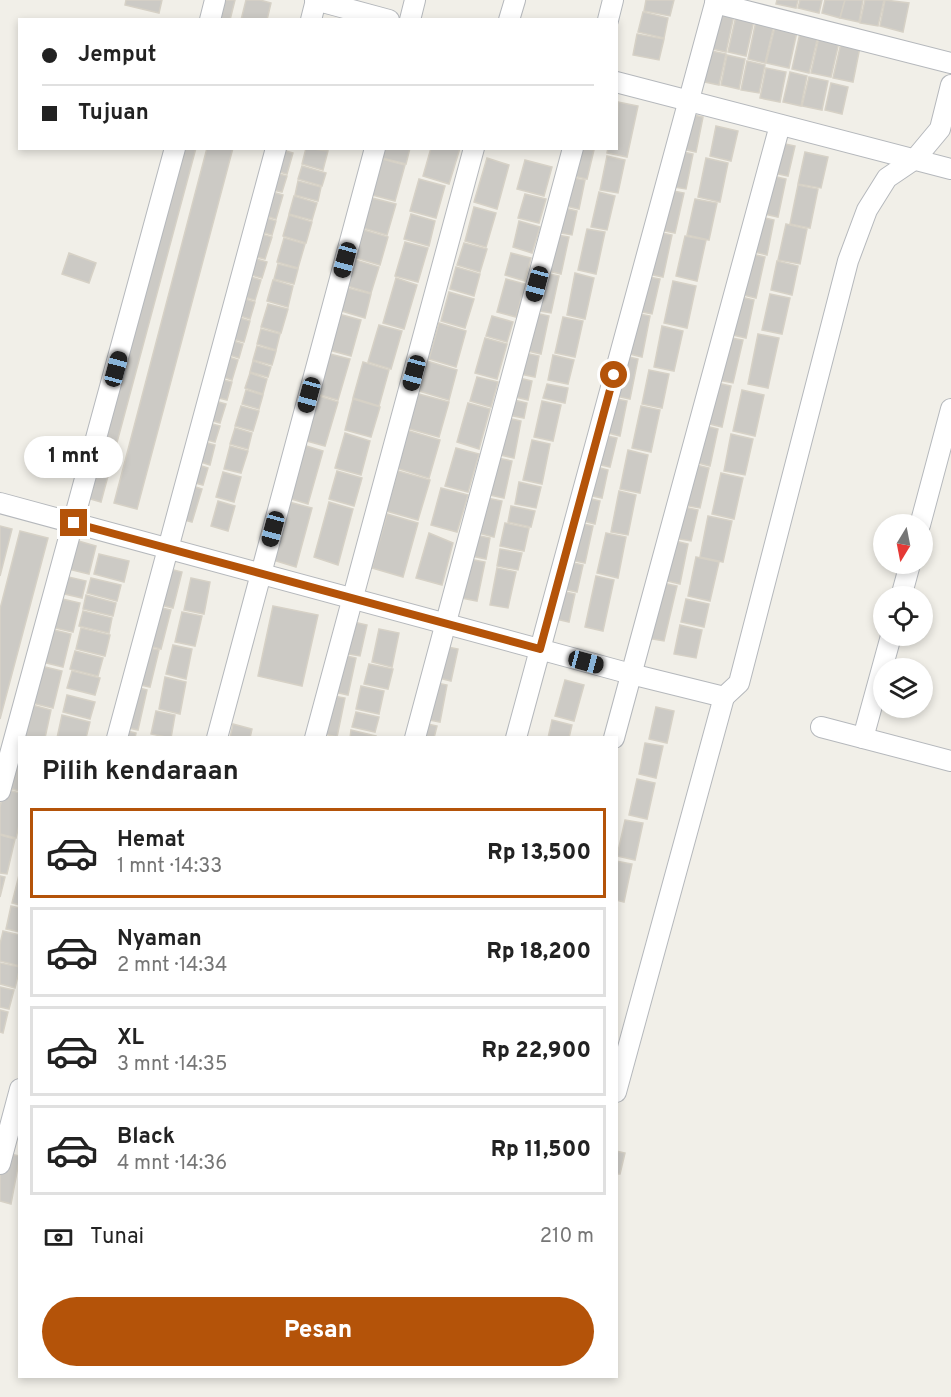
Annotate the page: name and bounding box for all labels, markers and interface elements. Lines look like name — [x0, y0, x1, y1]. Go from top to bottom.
text: Jemput — [78, 42, 156, 69]
text: Tujuan — [78, 100, 149, 127]
car — [332, 240, 358, 280]
car — [524, 264, 550, 304]
car — [103, 349, 129, 389]
car — [401, 353, 427, 393]
route start — [600, 361, 627, 388]
car — [296, 375, 322, 415]
callout: 1 mnt — [25, 436, 124, 478]
text: 1 mnt — [48, 444, 99, 470]
route end — [60, 509, 87, 536]
car — [260, 509, 286, 549]
north arrow — [873, 514, 933, 574]
map controls — [873, 514, 933, 718]
button: locate — [873, 586, 933, 646]
car — [566, 649, 606, 675]
button: layers — [873, 658, 933, 718]
text: Pilih kendaraan — [42, 755, 239, 789]
icon: car — [45, 826, 99, 880]
text: Hemat — [117, 827, 185, 854]
text: Rp 13,500 — [487, 840, 591, 867]
text: 1 mnt · 14:33 — [117, 854, 222, 880]
icon: car — [45, 925, 99, 979]
text: Nyaman — [117, 926, 202, 953]
text: Rp 18,200 — [486, 939, 591, 966]
text: 2 mnt · 14:34 — [117, 953, 228, 979]
icon: car — [45, 1024, 99, 1078]
text: XL — [117, 1025, 144, 1052]
text: Rp 22,900 — [482, 1038, 591, 1065]
text: 3 mnt · 14:35 — [117, 1052, 227, 1078]
icon: car — [45, 1123, 99, 1177]
text: Black — [117, 1124, 175, 1151]
text: Rp 11,500 — [491, 1137, 591, 1164]
text: 4 mnt · 14:36 — [117, 1151, 227, 1177]
icon: cash — [42, 1221, 75, 1254]
text: Tunai — [90, 1224, 144, 1251]
text: 210 m — [540, 1224, 594, 1250]
button: Pesan — [42, 1297, 594, 1366]

